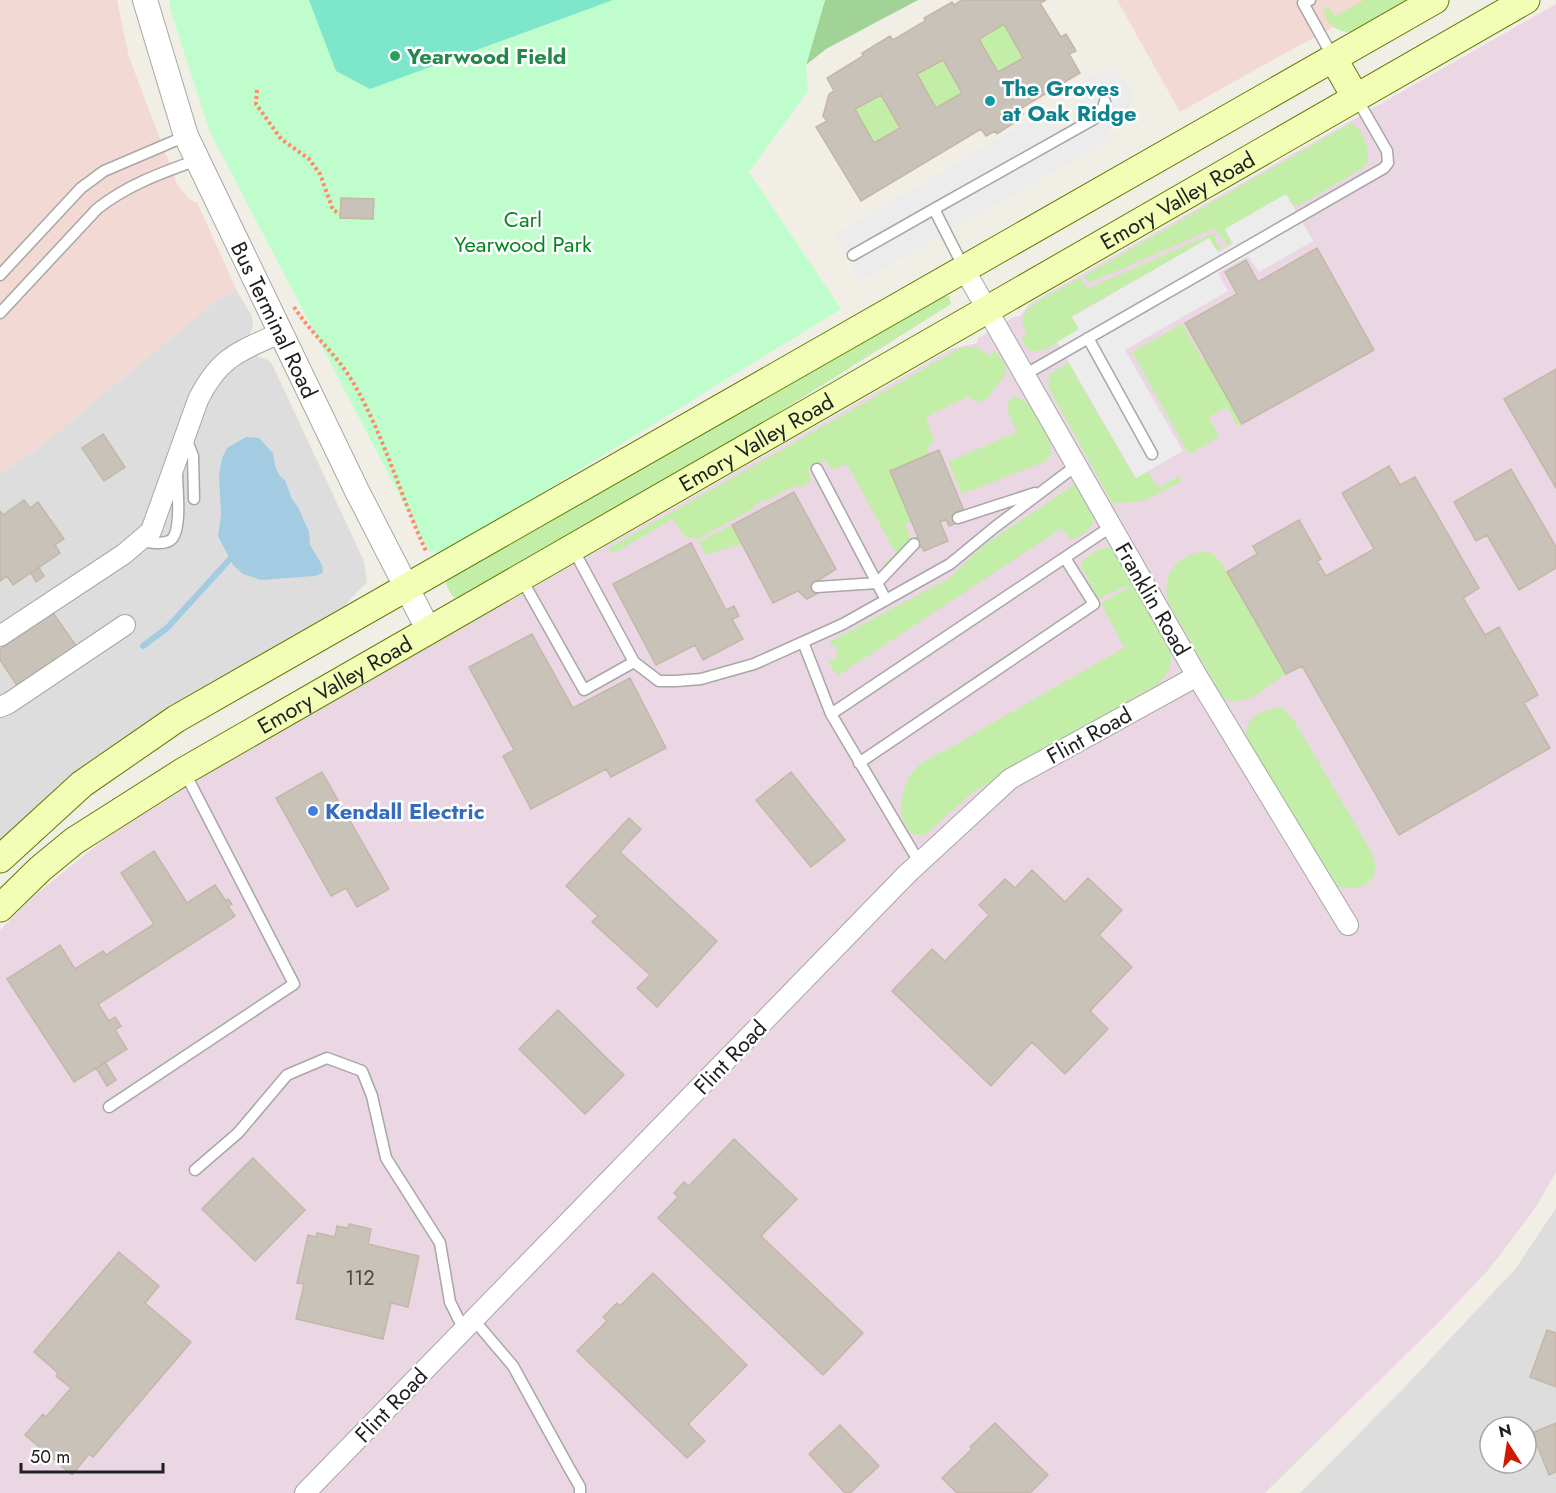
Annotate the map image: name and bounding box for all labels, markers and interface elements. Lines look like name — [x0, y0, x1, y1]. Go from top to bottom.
place label: Yearwood Field — [406, 40, 566, 72]
marker: Yearwood Field — [388, 49, 402, 63]
place label: The Groves at Oak Ridge — [1002, 72, 1137, 129]
marker: The Groves at Oak Ridge — [983, 94, 997, 108]
street label: Emory Valley Road — [1094, 143, 1261, 257]
park label: Carl Yearwood Park — [454, 203, 592, 260]
street label: Bus Terminal Road — [223, 236, 326, 403]
street label: Emory Valley Road — [673, 385, 839, 499]
street label: Franklin Road — [1108, 536, 1198, 662]
street label: Emory Valley Road — [251, 627, 418, 742]
street label: Flint Road — [1041, 699, 1137, 771]
place label: Kendall Electric — [325, 795, 485, 827]
marker: Kendall Electric — [306, 804, 320, 818]
street label: Flint Road — [686, 1013, 774, 1101]
house number: 112 — [345, 1264, 375, 1293]
street label: Flint Road — [347, 1361, 435, 1449]
north arrow — [1478, 1415, 1538, 1475]
text: N — [1496, 1418, 1514, 1443]
scale bar — [21, 1436, 164, 1474]
text: 50 m — [30, 1444, 70, 1470]

